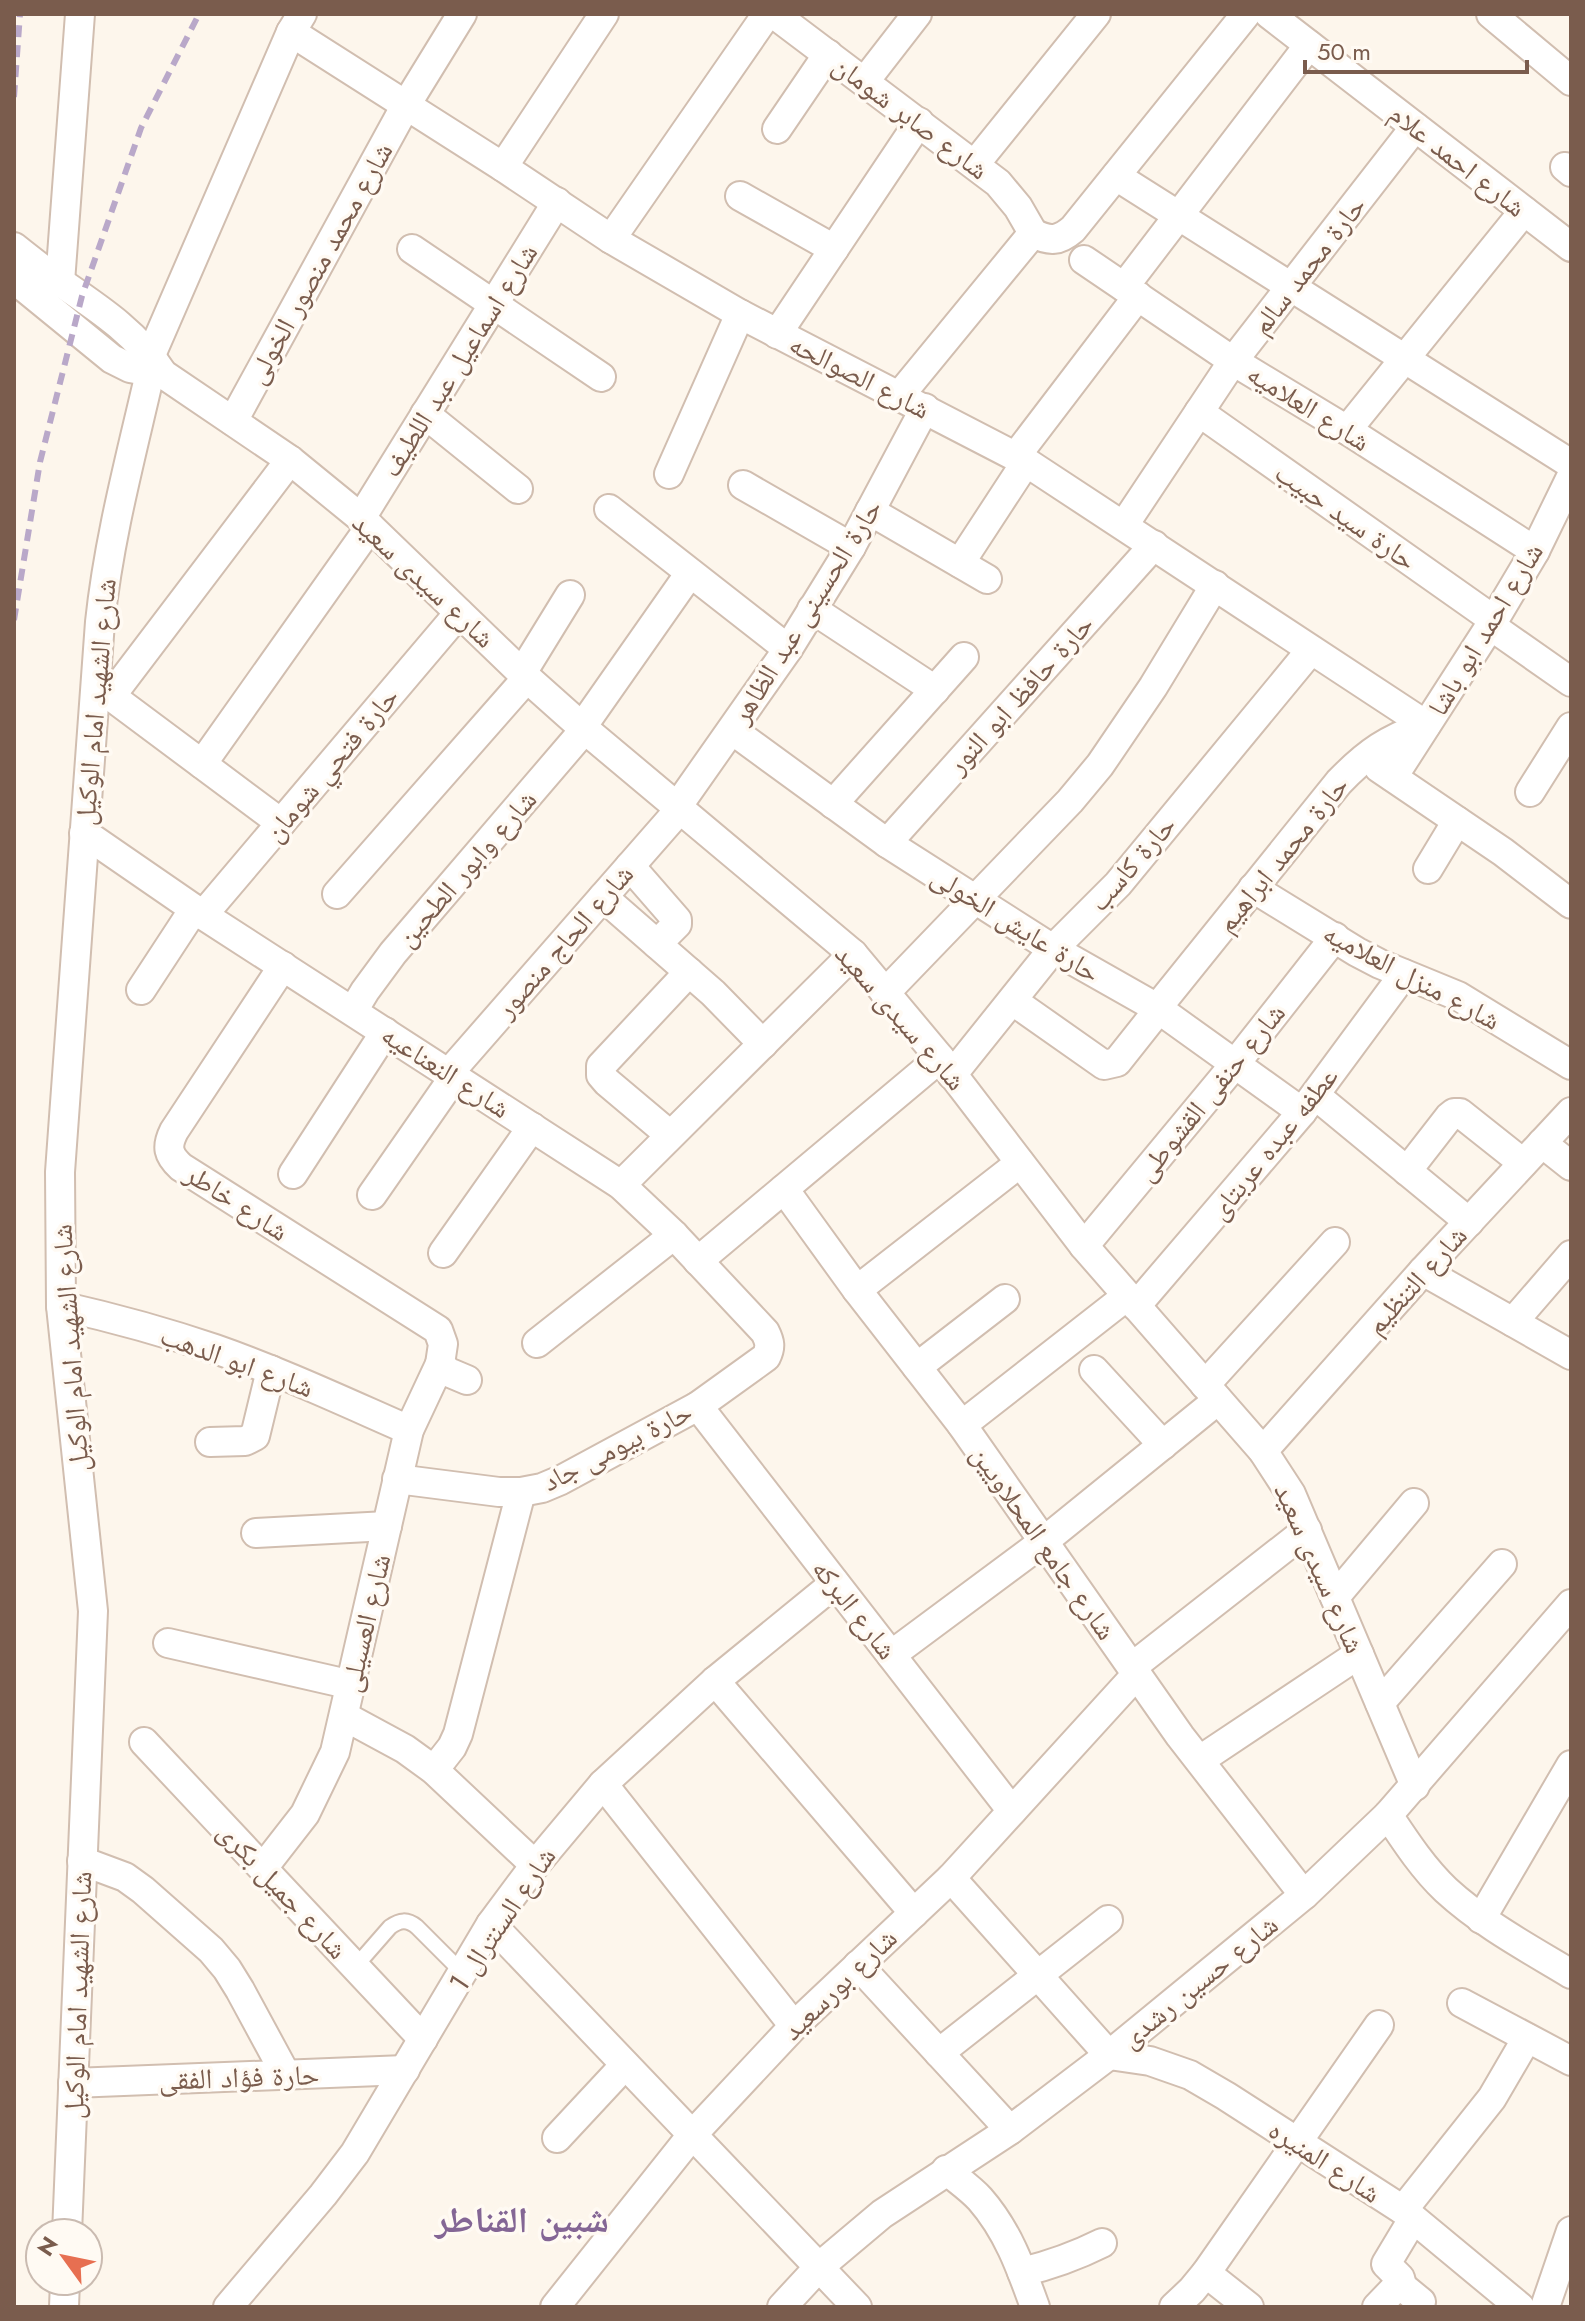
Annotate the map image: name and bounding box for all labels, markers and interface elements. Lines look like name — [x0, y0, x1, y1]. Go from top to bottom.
scale bar — [1305, 24, 1527, 74]
text: 50 m — [1317, 34, 1371, 69]
street label: شارع صابر شومان — [824, 45, 997, 190]
street label: شارع احمد علام — [1380, 94, 1535, 227]
street label: شارع محمد منصور الخولى — [236, 135, 403, 392]
street label: حارة محمد سالم — [1241, 187, 1376, 343]
street label: شارع اسماعيل عبد اللطيف — [371, 236, 548, 485]
street label: شارع الصوالحه — [782, 323, 937, 429]
street label: شارع العلاميه — [1239, 353, 1378, 461]
street label: حارة سيد حبيب — [1267, 452, 1425, 580]
street label: حارة الحسينى عبد الظاهر — [720, 491, 892, 732]
street label: شارع سيدى سعيد — [343, 503, 504, 658]
street label: شارع احمد ابو باشا — [1418, 535, 1553, 724]
street label: شارع الشهيد امام الوكيل — [64, 577, 127, 827]
street label: حارة حافظ ابو النور — [937, 605, 1103, 784]
street label: حارة فتحي شومان — [254, 678, 410, 852]
street label: حارة محمد ابراهيم — [1206, 767, 1359, 942]
street label: شارع وابور الطحين — [386, 781, 546, 956]
street label: حارة كاسب — [1079, 806, 1186, 920]
street label: شارع الحاج منصور — [485, 855, 643, 1028]
street label: حارة عايش الخولى — [923, 856, 1108, 993]
street label: شارع منزل العلاميه — [1316, 912, 1508, 1040]
street label: شارع سيدى سعيد — [825, 935, 976, 1100]
street label: شارع حنفى القشوطى — [1126, 994, 1295, 1190]
street label: شارع النعناعيه — [373, 1014, 518, 1128]
street label: عطفه عبده عربتاى — [1199, 1058, 1348, 1229]
street label: شارع خاطر — [176, 1153, 297, 1251]
street label: شارع التنظيم — [1356, 1216, 1477, 1344]
street label: شارع الشهيد امام الوكيل — [41, 1223, 100, 1473]
street label: شارع ابو الدهب — [154, 1315, 319, 1408]
street label: حارة بيومى جاد — [535, 1391, 699, 1502]
street label: شارع جامع المحلاويين — [961, 1436, 1126, 1648]
street label: شارع سيدى سعيد — [1264, 1477, 1375, 1660]
street label: شارع العسيلى — [330, 1550, 401, 1696]
street label: شارع البركه — [802, 1550, 907, 1668]
street label: شارع جميل بكرى — [208, 1812, 357, 1968]
street label: شارع السنترال 1 — [439, 1839, 566, 2000]
street label: شارع الشهيد امام الوكيل — [53, 1870, 102, 2120]
street label: شارع حسين رشدى — [1112, 1905, 1287, 2058]
street label: شارع بورسعيد — [772, 1919, 906, 2050]
street label: حارة فؤاد الفقى — [158, 2054, 320, 2101]
street label: شارع المنيره — [1260, 2110, 1389, 2213]
district label: شبين القناطر — [433, 2193, 609, 2245]
north arrow — [24, 2217, 104, 2297]
text: N — [29, 2230, 65, 2262]

